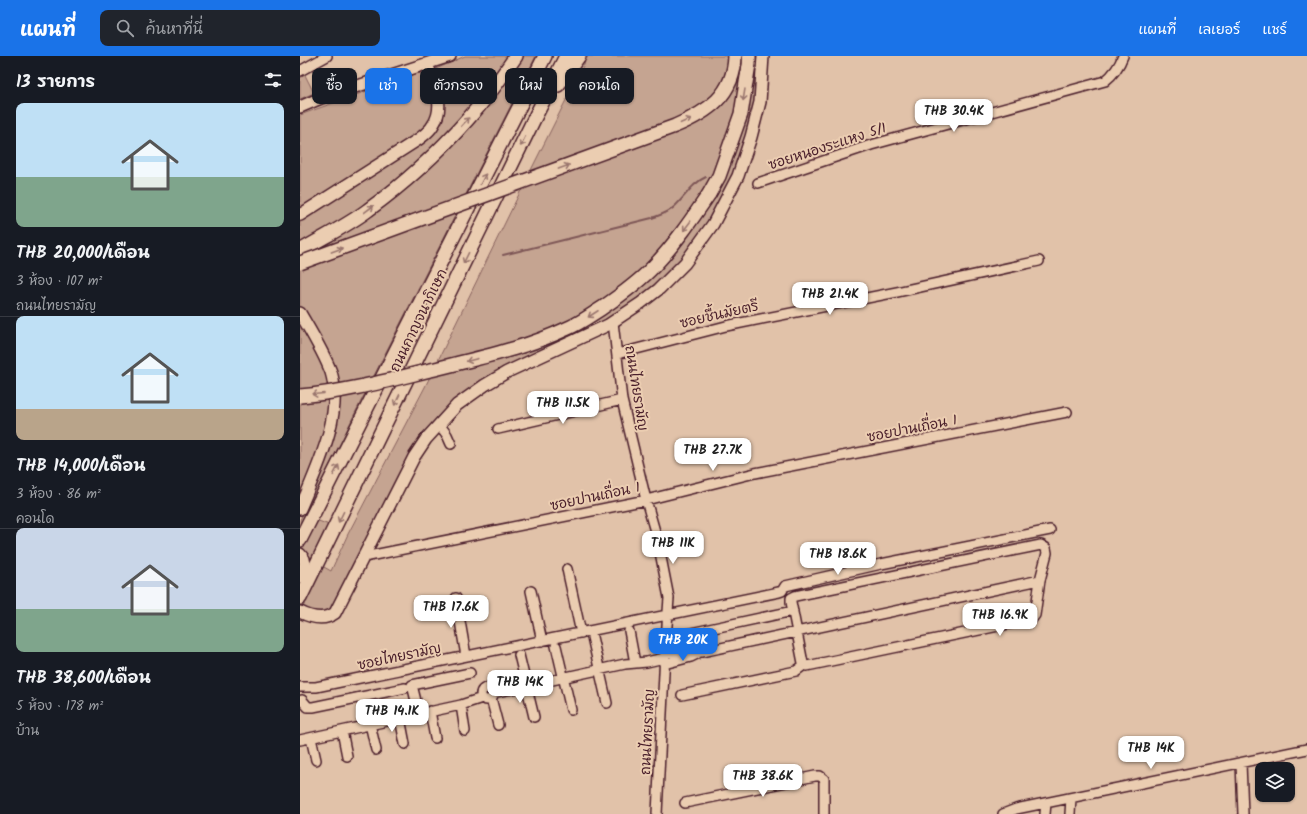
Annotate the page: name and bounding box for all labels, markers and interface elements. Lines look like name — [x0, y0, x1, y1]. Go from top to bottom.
search box — [100, 10, 380, 46]
text: แผนที่ — [20, 16, 76, 46]
icon: search — [114, 17, 136, 39]
text: ค้นหาที่นี่ — [146, 18, 203, 42]
text: แผนที่ — [1138, 19, 1176, 41]
text: เลเยอร์ — [1198, 19, 1240, 41]
text: แชร์ — [1262, 19, 1287, 41]
chip: ซื้อ — [312, 68, 357, 104]
chip: เช่า — [365, 68, 412, 104]
chip: ตัวกรอง — [420, 68, 497, 104]
chip: ใหม่ — [505, 68, 557, 104]
chip: คอนโด — [565, 68, 634, 104]
text: 13 รายการ — [16, 69, 95, 96]
icon: filters — [262, 69, 284, 91]
one-way arrow — [740, 88, 748, 101]
pin: THB 30.4K — [908, 99, 1000, 133]
text: THB 30.4K — [924, 101, 984, 122]
one-way arrow — [461, 116, 470, 127]
one-way arrow — [679, 117, 691, 125]
street label: ซอยหนองระแหง 5/1 — [765, 117, 889, 176]
icon: home — [114, 129, 186, 201]
one-way arrow — [519, 134, 526, 146]
one-way arrow — [557, 162, 569, 170]
one-way arrow — [480, 173, 487, 185]
one-way arrow — [364, 205, 375, 213]
one-way arrow — [683, 220, 691, 231]
text: THB 20,000/เดือน — [16, 240, 150, 267]
one-way arrow — [330, 246, 343, 253]
one-way arrow — [462, 251, 469, 263]
street label: ถนนกาญจนาภิเษก — [384, 265, 454, 376]
text: 3 ห้อง · 107 m² — [16, 271, 102, 292]
pin: THB 21.4K — [784, 282, 876, 316]
text: THB 21.4K — [801, 284, 859, 305]
street label: ซอยชื้นมัยตรี — [677, 293, 761, 335]
text: ถนนไทยรามัญ — [16, 296, 96, 317]
one-way arrow — [587, 310, 598, 318]
icon: home — [114, 342, 186, 414]
street label: ถนนไทยรามัญ — [618, 344, 654, 433]
one-way arrow — [465, 356, 478, 364]
one-way arrow — [312, 390, 325, 398]
pin: THB 11.5K — [517, 391, 609, 425]
text: THB 11.5K — [536, 393, 590, 414]
one-way arrow — [393, 394, 400, 406]
street label: ซอยปานเถื่อน 1 — [865, 407, 959, 449]
pin: THB 27.7K — [667, 438, 759, 472]
text: THB 27.7K — [683, 440, 743, 461]
text: THB 14,000/เดือน — [16, 453, 146, 480]
one-way arrow — [333, 464, 340, 476]
street label: ซอยปานเถื่อน 1 — [548, 474, 642, 517]
text: 3 ห้อง · 86 m² — [16, 484, 101, 505]
text: คอนโด — [16, 509, 54, 530]
one-way arrow — [337, 511, 344, 523]
pin: THB 11K — [636, 531, 710, 565]
text: THB 11K — [651, 533, 695, 554]
pin: THB 18.6K — [792, 542, 884, 576]
text: THB 18.6K — [809, 544, 867, 565]
icon: home — [114, 554, 186, 626]
pin: THB 17.6K — [405, 595, 497, 629]
text: THB 17.6K — [423, 597, 479, 618]
pin: THB 16.9K — [954, 603, 1046, 637]
text: THB 16.9K — [971, 605, 1029, 626]
pin: THB 20K — [646, 628, 720, 662]
text: THB 20K — [658, 630, 708, 651]
street label: ซอยไทยรามัญ — [355, 637, 443, 677]
text: THB 38,600/เดือน — [16, 665, 151, 692]
pin: THB 14K — [483, 670, 557, 704]
text: THB 14K — [496, 672, 544, 693]
street label: ถนนไทยรามัญ — [635, 688, 661, 776]
text: 5 ห้อง · 178 m² — [16, 696, 103, 717]
pin: THB 14.1K — [346, 699, 438, 733]
text: THB 14.1K — [365, 701, 419, 722]
text: บ้าน — [16, 721, 39, 742]
pin: THB 14K — [1114, 736, 1188, 770]
text: THB 14K — [1127, 738, 1175, 759]
map controls — [1255, 762, 1295, 802]
button: layers — [1255, 762, 1295, 802]
pin: THB 38.6K — [717, 764, 809, 798]
text: THB 38.6K — [732, 766, 794, 787]

